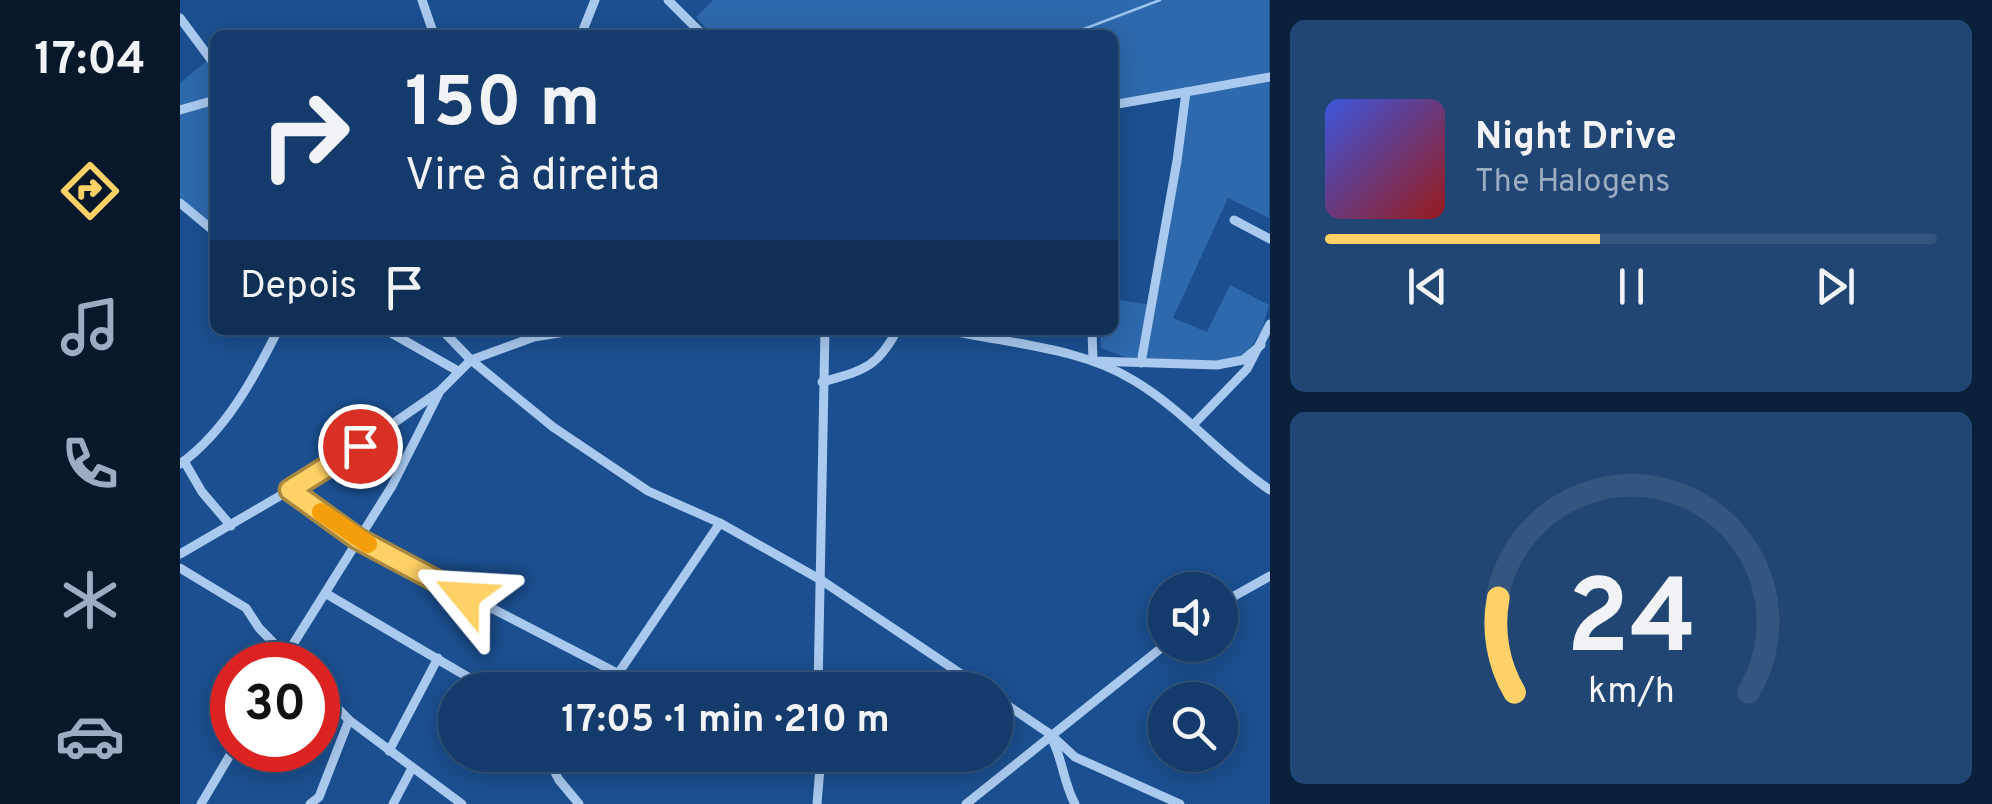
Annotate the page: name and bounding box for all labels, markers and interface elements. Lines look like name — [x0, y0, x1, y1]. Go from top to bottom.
text: 17:04 — [34, 33, 146, 90]
text: 150 m — [405, 62, 600, 151]
icon: right — [240, 70, 370, 200]
text: Night Drive — [1475, 114, 1677, 163]
text: Vire à direita — [405, 149, 660, 206]
icon: directions — [55, 156, 125, 226]
text: The Halogens — [1475, 163, 1670, 203]
icon: previous — [1400, 259, 1455, 314]
icon: pause — [1604, 259, 1659, 314]
icon: next — [1808, 259, 1863, 314]
icon: arrive — [377, 260, 432, 315]
text: Depois — [240, 263, 357, 312]
icon: music — [55, 292, 125, 362]
pin — [318, 404, 403, 489]
icon: arrive — [333, 419, 388, 474]
icon: phone — [55, 429, 125, 499]
position arrow — [413, 544, 517, 648]
text: 24 — [1566, 558, 1696, 690]
icon: climate — [55, 565, 125, 635]
map controls — [1148, 572, 1238, 772]
button: sound — [1148, 572, 1238, 662]
speed limit sign: 30 — [210, 642, 340, 772]
text: km/h — [1588, 670, 1674, 716]
button: search — [1148, 682, 1238, 772]
text: 17:05 · 1 min · 210 m — [561, 697, 890, 746]
icon: car — [55, 701, 125, 771]

